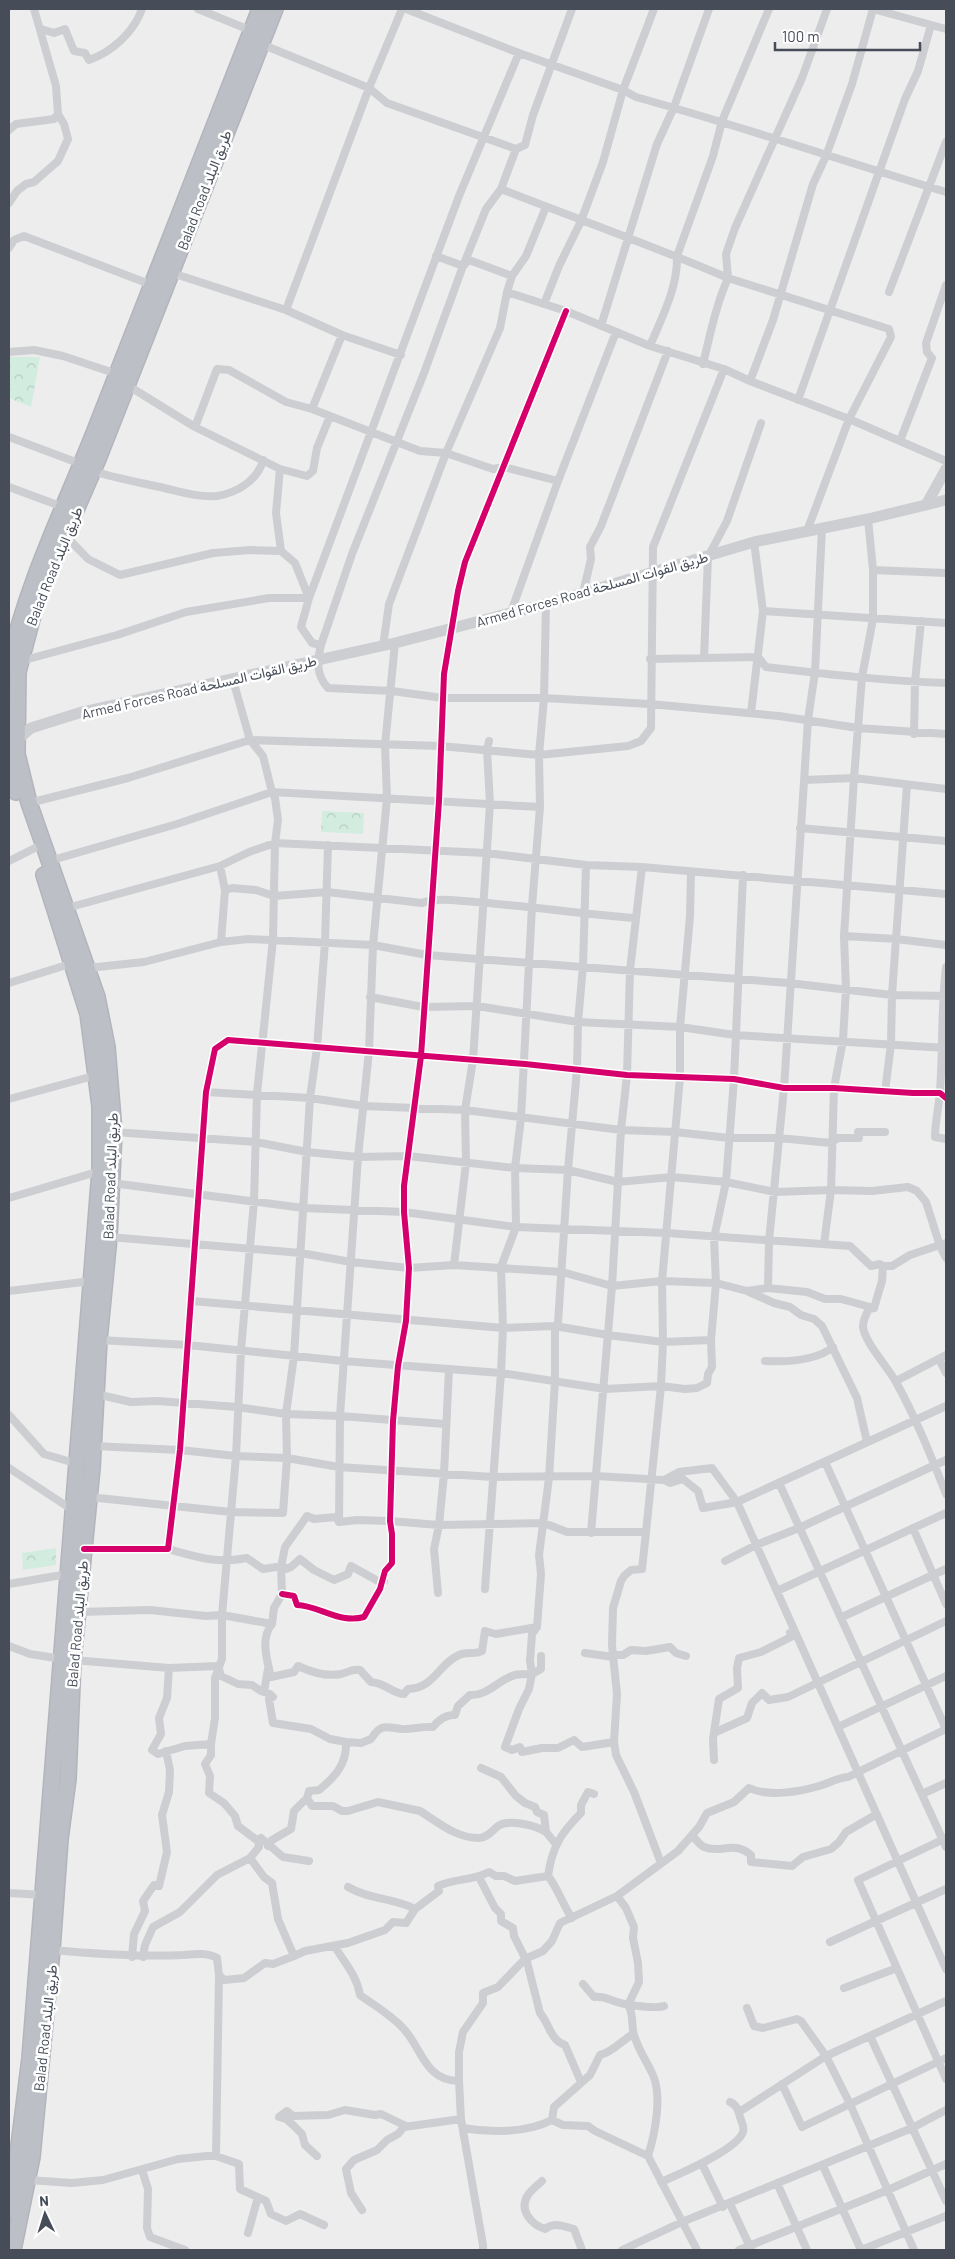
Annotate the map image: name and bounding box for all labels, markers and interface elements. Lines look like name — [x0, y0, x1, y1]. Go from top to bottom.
scale bar — [775, 20, 920, 52]
text: 100 m — [782, 27, 820, 45]
street label: Balad Road طريق البلد — [173, 128, 236, 253]
street label: Balad Road طريق البلد — [22, 504, 87, 628]
street label: Armed Forces Road طريق القوات المسلحة — [474, 548, 710, 631]
street label: Armed Forces Road طريق القوات المسلحة — [80, 652, 318, 723]
street label: Balad Road طريق البلد — [99, 1112, 122, 1240]
street label: Balad Road طريق البلد — [63, 1560, 92, 1688]
street label: Balad Road طريق البلد — [30, 1964, 61, 2092]
north arrow — [20, 2189, 70, 2239]
text: N — [39, 2192, 49, 2209]

